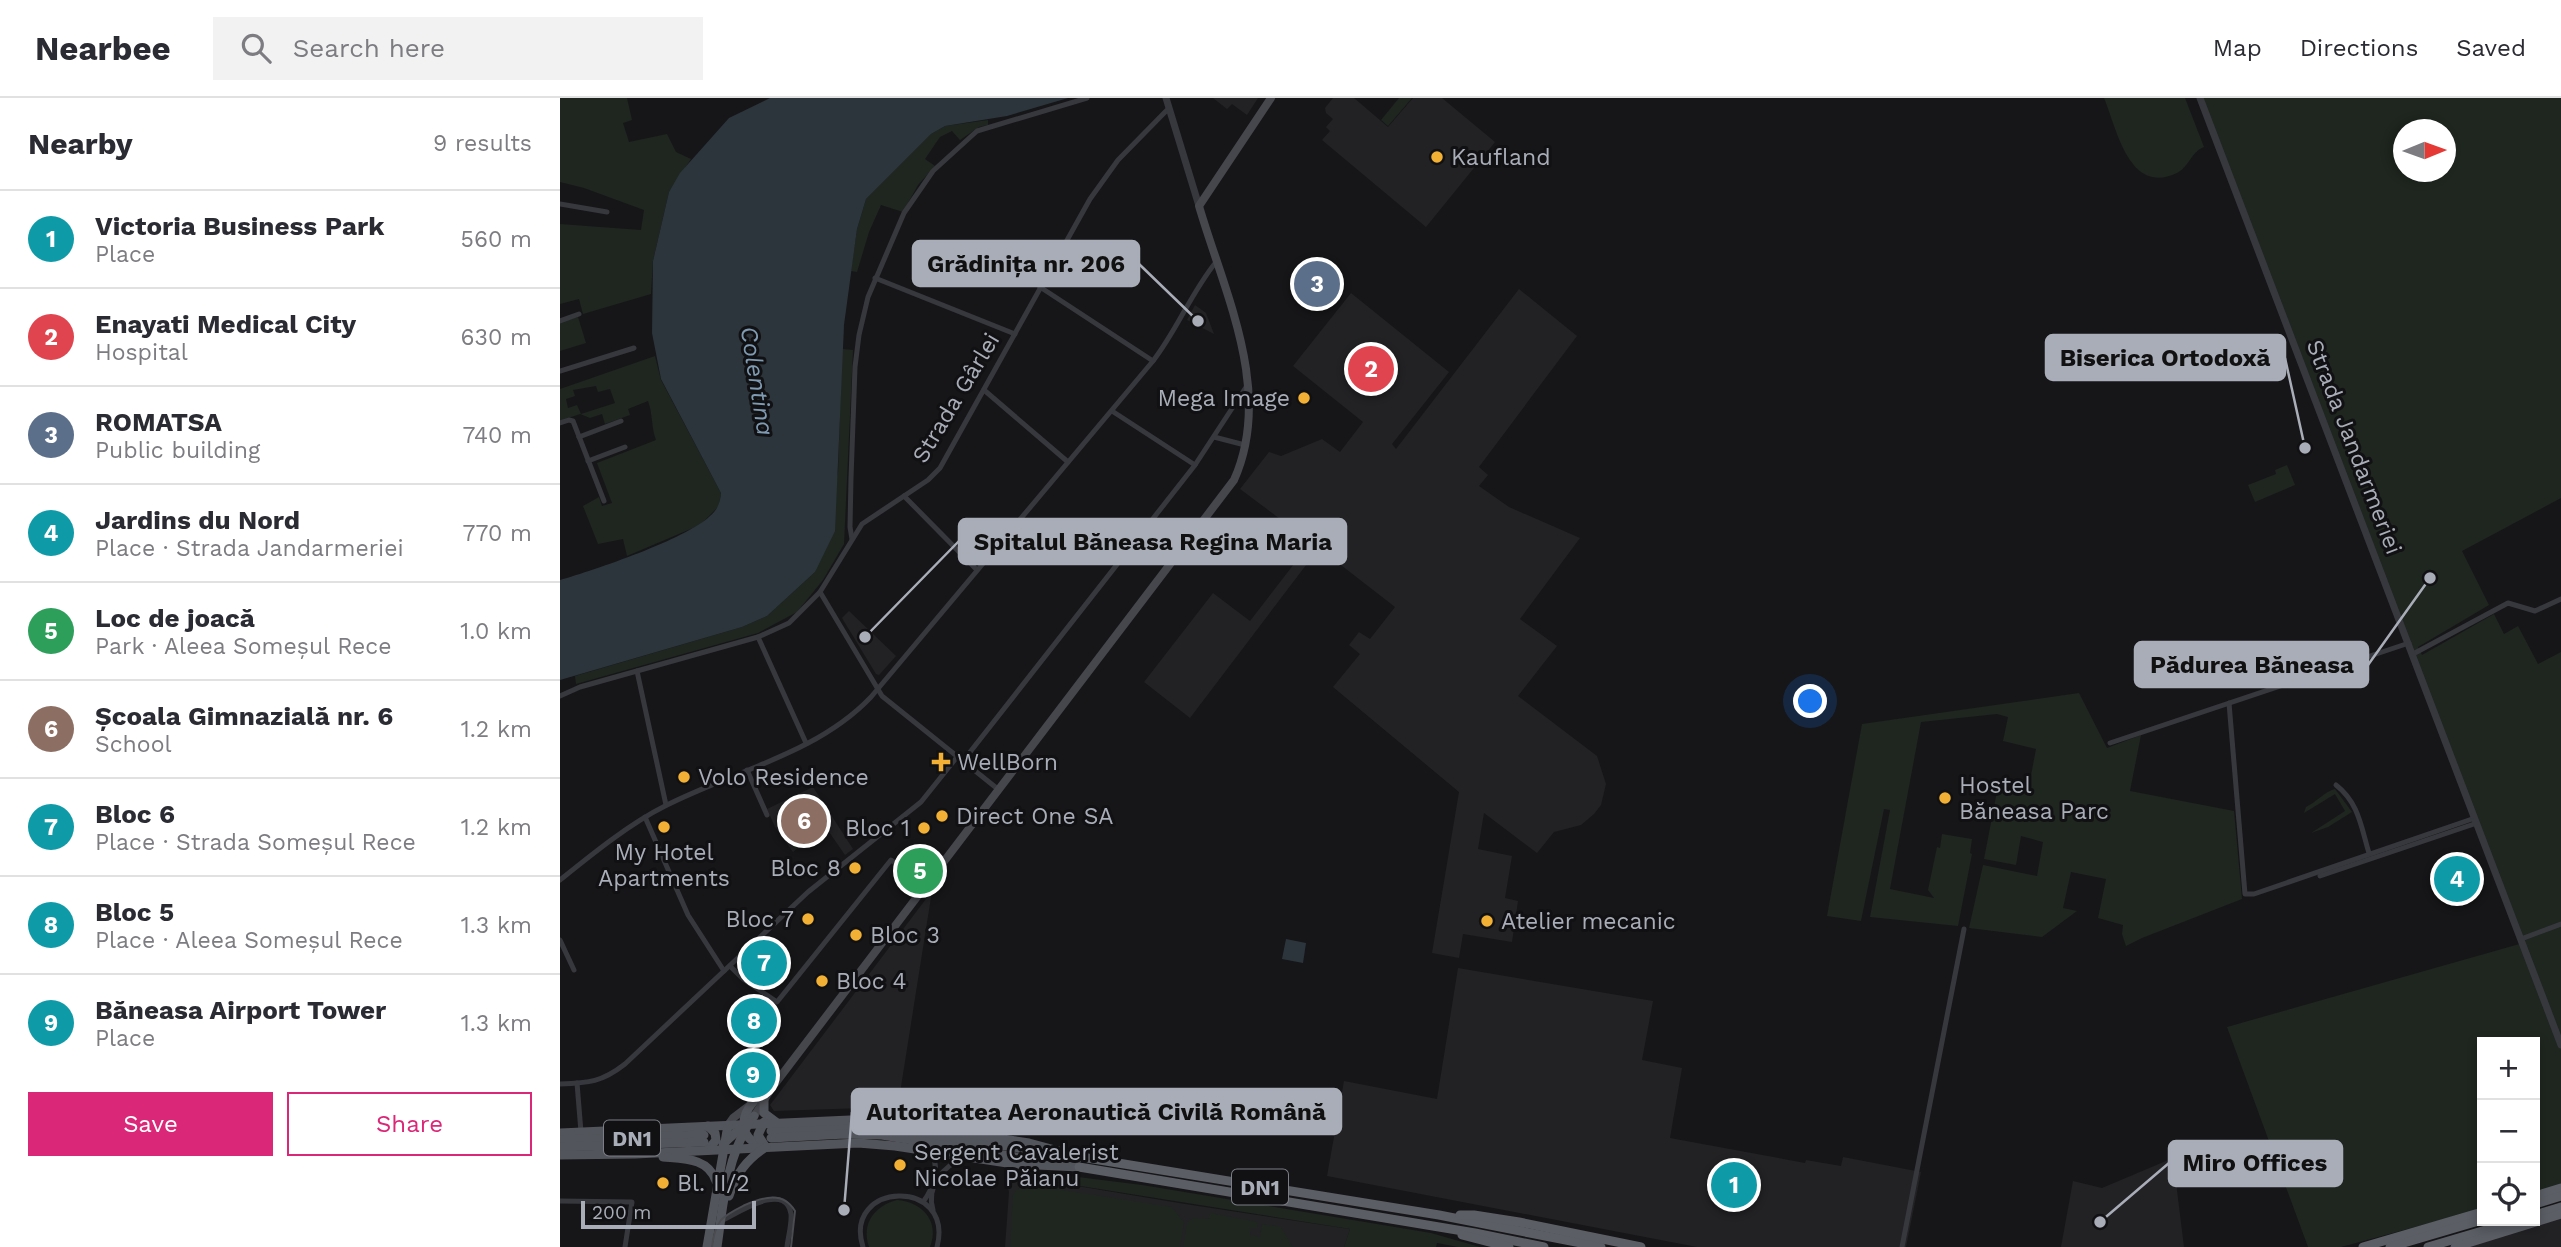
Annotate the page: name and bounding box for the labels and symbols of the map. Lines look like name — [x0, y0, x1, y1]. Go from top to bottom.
north arrow — [2393, 119, 2456, 182]
place label: Kaufland — [1451, 144, 1551, 171]
marker: Kaufland — [1429, 149, 1445, 165]
callout: Grădinița nr. 206 — [913, 241, 1139, 286]
text: Grădinița nr. 206 — [927, 250, 1125, 278]
pin: 3 — [1294, 258, 1340, 310]
water label: Colentina — [735, 324, 779, 438]
street label: Strada Gârlei — [907, 328, 1005, 468]
callout: Biserica Ortodoxă — [2046, 335, 2285, 380]
street label: Strada Jandarmeriei — [2301, 336, 2407, 558]
pin: 2 — [1348, 343, 1394, 395]
text: Biserica Ortodoxă — [2060, 344, 2270, 372]
place label: Mega Image — [1158, 385, 1290, 412]
marker: Mega Image — [1296, 390, 1312, 406]
callout: Spitalul Băneasa Regina Maria — [959, 519, 1346, 564]
text: Spitalul Băneasa Regina Maria — [974, 528, 1332, 556]
callout: Pădurea Băneasa — [2135, 642, 2368, 687]
text: Pădurea Băneasa — [2150, 651, 2354, 679]
your location — [1793, 684, 1827, 718]
place label: WellBorn — [957, 749, 1058, 776]
marker: WellBorn — [931, 752, 951, 772]
place label: Volo Residence — [698, 764, 869, 791]
marker: Volo Residence — [676, 769, 692, 785]
place label: Hostel Băneasa Parc — [1959, 772, 2109, 825]
marker: Hostel Băneasa Parc — [1937, 790, 1953, 806]
pin: 6 — [781, 795, 827, 847]
place label: Direct One SA — [956, 803, 1113, 830]
marker: Direct One SA — [934, 808, 950, 824]
place label: Bloc 1 — [845, 815, 910, 842]
marker: My Hotel Apartments — [656, 819, 672, 835]
marker: Bloc 1 — [916, 820, 932, 836]
place label: My Hotel Apartments — [598, 839, 730, 892]
pin: 5 — [897, 845, 943, 897]
pin: 4 — [2434, 853, 2480, 905]
place label: Bloc 8 — [770, 855, 841, 882]
marker: Bloc 8 — [847, 860, 863, 876]
place label: Bloc 7 — [725, 906, 794, 933]
place label: Atelier mecanic — [1501, 908, 1676, 935]
marker: Bloc 7 — [800, 911, 816, 927]
marker: Atelier mecanic — [1479, 913, 1495, 929]
place label: Bloc 3 — [870, 922, 940, 949]
marker: Bloc 3 — [848, 927, 864, 943]
pin: 7 — [741, 937, 787, 989]
place label: Bloc 4 — [836, 968, 907, 995]
marker: Bloc 4 — [814, 973, 830, 989]
pin: 8 — [731, 995, 777, 1047]
pin: 9 — [730, 1049, 776, 1101]
callout: Autoritatea Aeronautică Civilă Română — [852, 1089, 1341, 1134]
text: Autoritatea Aeronautică Civilă Română — [866, 1098, 1326, 1126]
road number: DN1 — [604, 1121, 660, 1156]
place label: Sergent Cavalerist Nicolae Păianu — [914, 1139, 1119, 1192]
callout: Miro Offices — [2169, 1141, 2342, 1186]
text: Miro Offices — [2183, 1149, 2328, 1177]
marker: Sergent Cavalerist Nicolae Păianu — [892, 1157, 908, 1173]
pin: 1 — [1711, 1159, 1757, 1211]
place label: Bl. II/2 — [677, 1170, 750, 1197]
road number: DN1 — [1232, 1170, 1288, 1204]
marker: Bl. II/2 — [655, 1175, 671, 1191]
scale bar — [581, 1198, 756, 1230]

